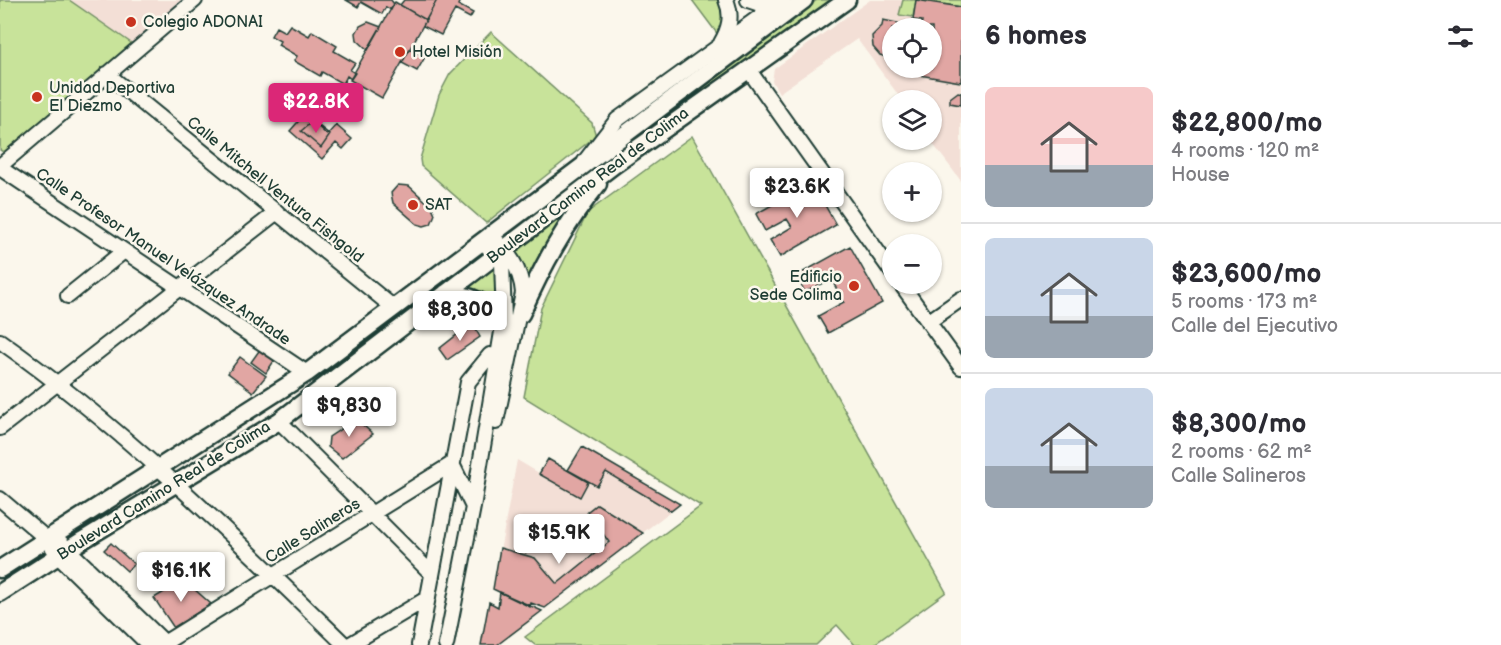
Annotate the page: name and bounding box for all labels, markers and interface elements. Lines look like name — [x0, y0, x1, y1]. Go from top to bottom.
place label: Colegio ADONAI — [143, 13, 263, 32]
marker: Colegio ADONAI — [124, 15, 138, 29]
map controls — [882, 18, 942, 294]
button: locate — [882, 18, 942, 78]
icon: filters — [1444, 20, 1477, 53]
text: 6 homes — [985, 21, 1087, 52]
place label: Hotel Misión — [412, 43, 502, 62]
marker: Hotel Misión — [393, 45, 407, 59]
place label: Unidad Deportiva El Diezmo — [49, 79, 175, 116]
pin: $22.8K — [267, 83, 365, 134]
marker: Unidad Deportiva El Diezmo — [30, 90, 44, 104]
text: $22.8K — [282, 90, 350, 114]
button: layers — [882, 90, 942, 150]
street label: Boulevard Camino Real de Colima — [483, 104, 693, 268]
text: $22,800/mo — [1171, 108, 1322, 139]
icon: home — [1033, 111, 1105, 183]
street label: Calle Mitchell Ventura Fishgold — [183, 113, 367, 267]
text: 4 rooms · 120 m² — [1171, 139, 1320, 163]
button: + — [882, 162, 942, 222]
text: House — [1171, 163, 1230, 187]
street label: Calle Profesor Manuel Velázquez Andrade — [32, 164, 294, 350]
pin: $23.6K — [748, 168, 846, 219]
text: $23.6K — [764, 175, 830, 199]
place label: SAT — [425, 196, 453, 215]
marker: SAT — [406, 198, 420, 212]
button: − — [882, 234, 942, 294]
text: $23,600/mo — [1171, 259, 1321, 290]
icon: home — [1033, 262, 1105, 334]
place label: Edificio Sede Colima — [750, 268, 842, 305]
marker: Edificio Sede Colima — [847, 279, 861, 293]
text: 5 rooms · 173 m² — [1171, 290, 1317, 314]
pin: $8,300 — [411, 291, 509, 342]
text: $8,300 — [427, 298, 493, 322]
text: Calle del Ejecutivo — [1171, 314, 1338, 338]
pin: $9,830 — [300, 387, 398, 438]
text: $9,830 — [316, 394, 382, 418]
text: $8,300/mo — [1171, 409, 1306, 440]
icon: home — [1033, 412, 1105, 484]
street label: Boulevard Camino Real de Colima — [54, 417, 274, 565]
text: 2 rooms · 62 m² — [1171, 440, 1312, 464]
text: Calle Salineros — [1171, 464, 1306, 488]
street label: Calle Salineros — [262, 494, 364, 568]
pin: $15.9K — [510, 514, 608, 565]
text: $15.9K — [528, 521, 590, 545]
pin: $16.1K — [132, 552, 230, 603]
text: $16.1K — [151, 559, 211, 583]

